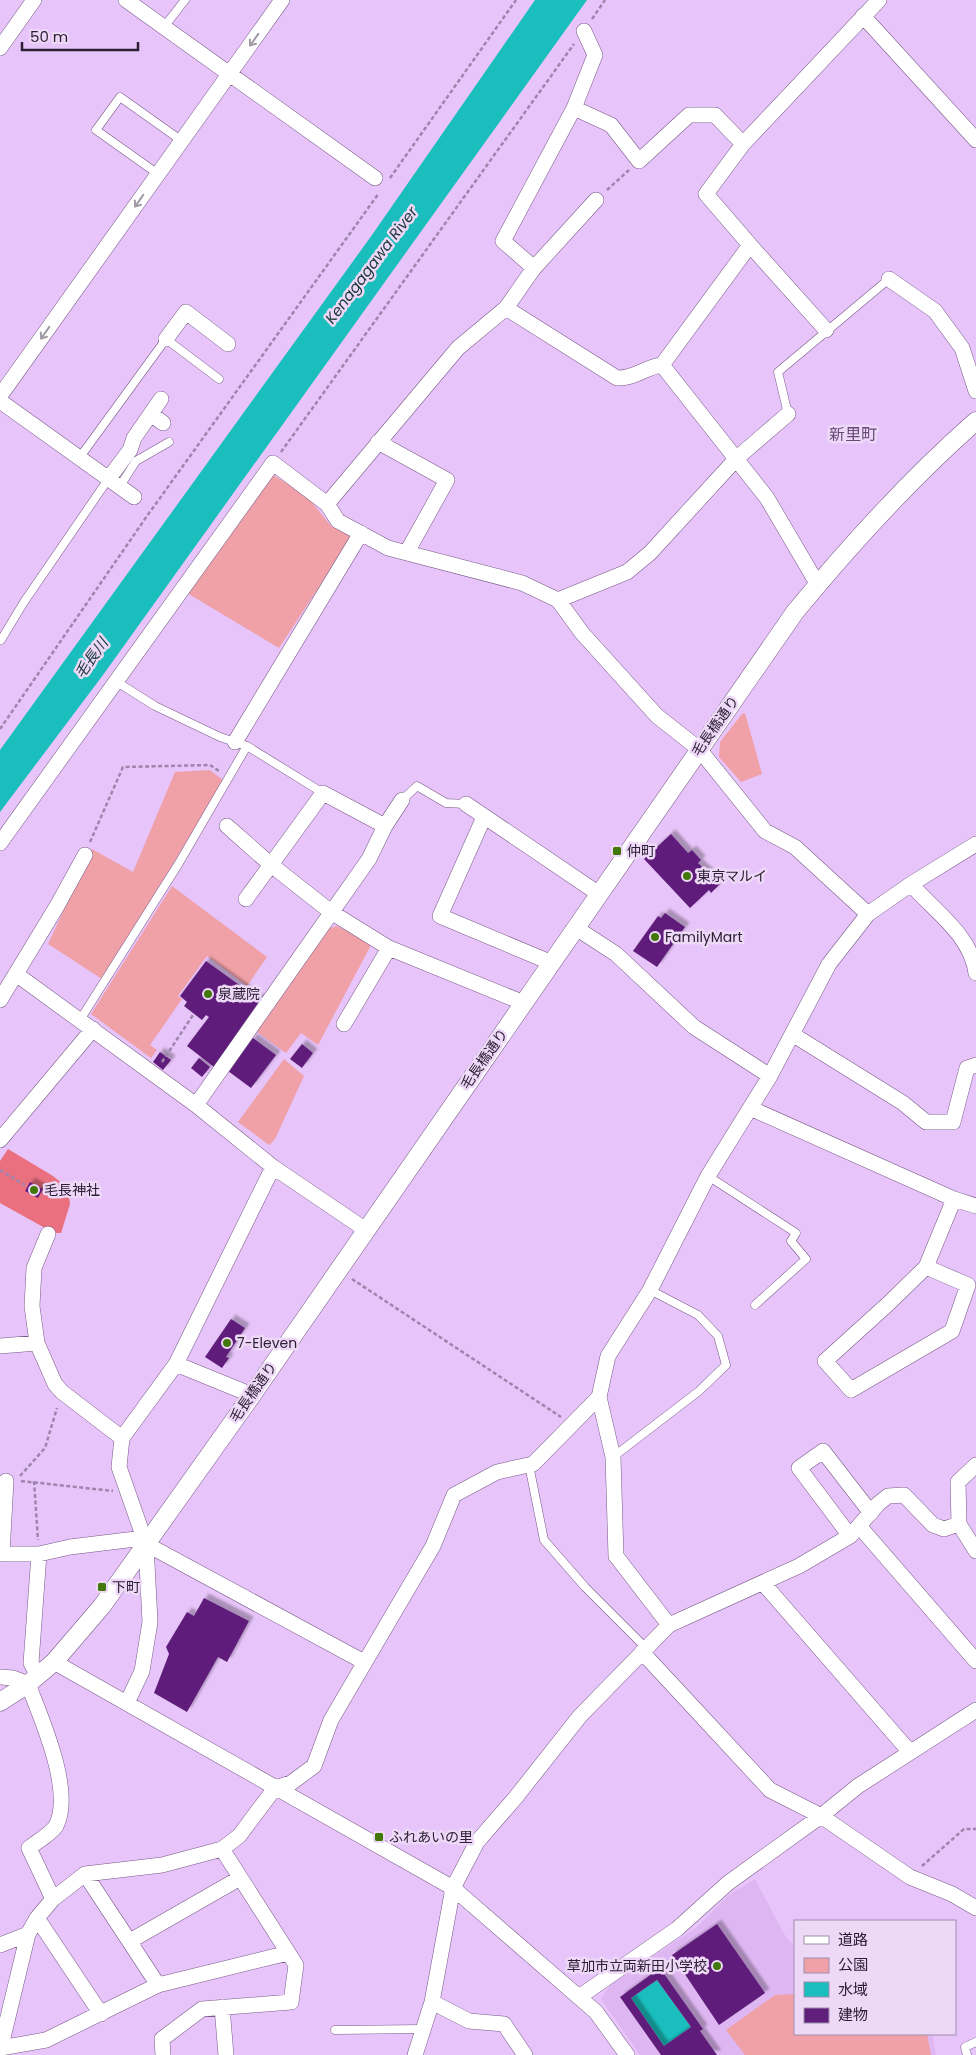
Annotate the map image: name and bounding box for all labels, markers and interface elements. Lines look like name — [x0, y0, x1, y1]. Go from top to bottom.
scale bar — [22, 20, 139, 52]
text: 50 m — [30, 26, 68, 47]
one-way arrow — [249, 33, 259, 47]
one-way arrow — [134, 194, 144, 208]
water label: Kenagagawa River — [320, 202, 422, 328]
one-way arrow — [40, 326, 50, 340]
district label: 新里町 — [829, 423, 877, 446]
water label: 毛長川 — [69, 632, 114, 682]
street label: 毛長橋通り — [687, 692, 743, 760]
place label: 仲町 — [627, 841, 655, 861]
marker: 仲町 — [611, 845, 623, 857]
place label: 東京マルイ — [697, 866, 767, 886]
marker: 東京マルイ — [681, 870, 693, 882]
place label: FamilyMart — [665, 927, 743, 947]
marker: FamilyMart — [649, 931, 661, 943]
place label: 泉蔵院 — [218, 984, 260, 1004]
marker: 泉蔵院 — [202, 988, 214, 1000]
street label: 毛長橋通り — [456, 1025, 512, 1093]
place label: 毛長神社 — [44, 1180, 100, 1200]
marker: 毛長神社 — [28, 1184, 40, 1196]
place label: 7-Eleven — [237, 1333, 297, 1353]
marker: 7-Eleven — [221, 1337, 233, 1349]
street label: 毛長橋通り — [225, 1358, 281, 1426]
place label: 下町 — [112, 1577, 140, 1597]
marker: 下町 — [96, 1581, 108, 1593]
place label: ふれあいの里 — [389, 1827, 473, 1847]
marker: ふれあいの里 — [373, 1831, 385, 1843]
legend — [794, 1920, 956, 2035]
text: 道路 — [838, 1929, 868, 1950]
text: 公園 — [838, 1954, 868, 1975]
place label: 草加市立両新田小学校 — [567, 1956, 707, 1976]
marker: 草加市立両新田小学校 — [711, 1960, 723, 1972]
text: 水域 — [838, 1979, 868, 2000]
text: 建物 — [838, 2004, 868, 2025]

